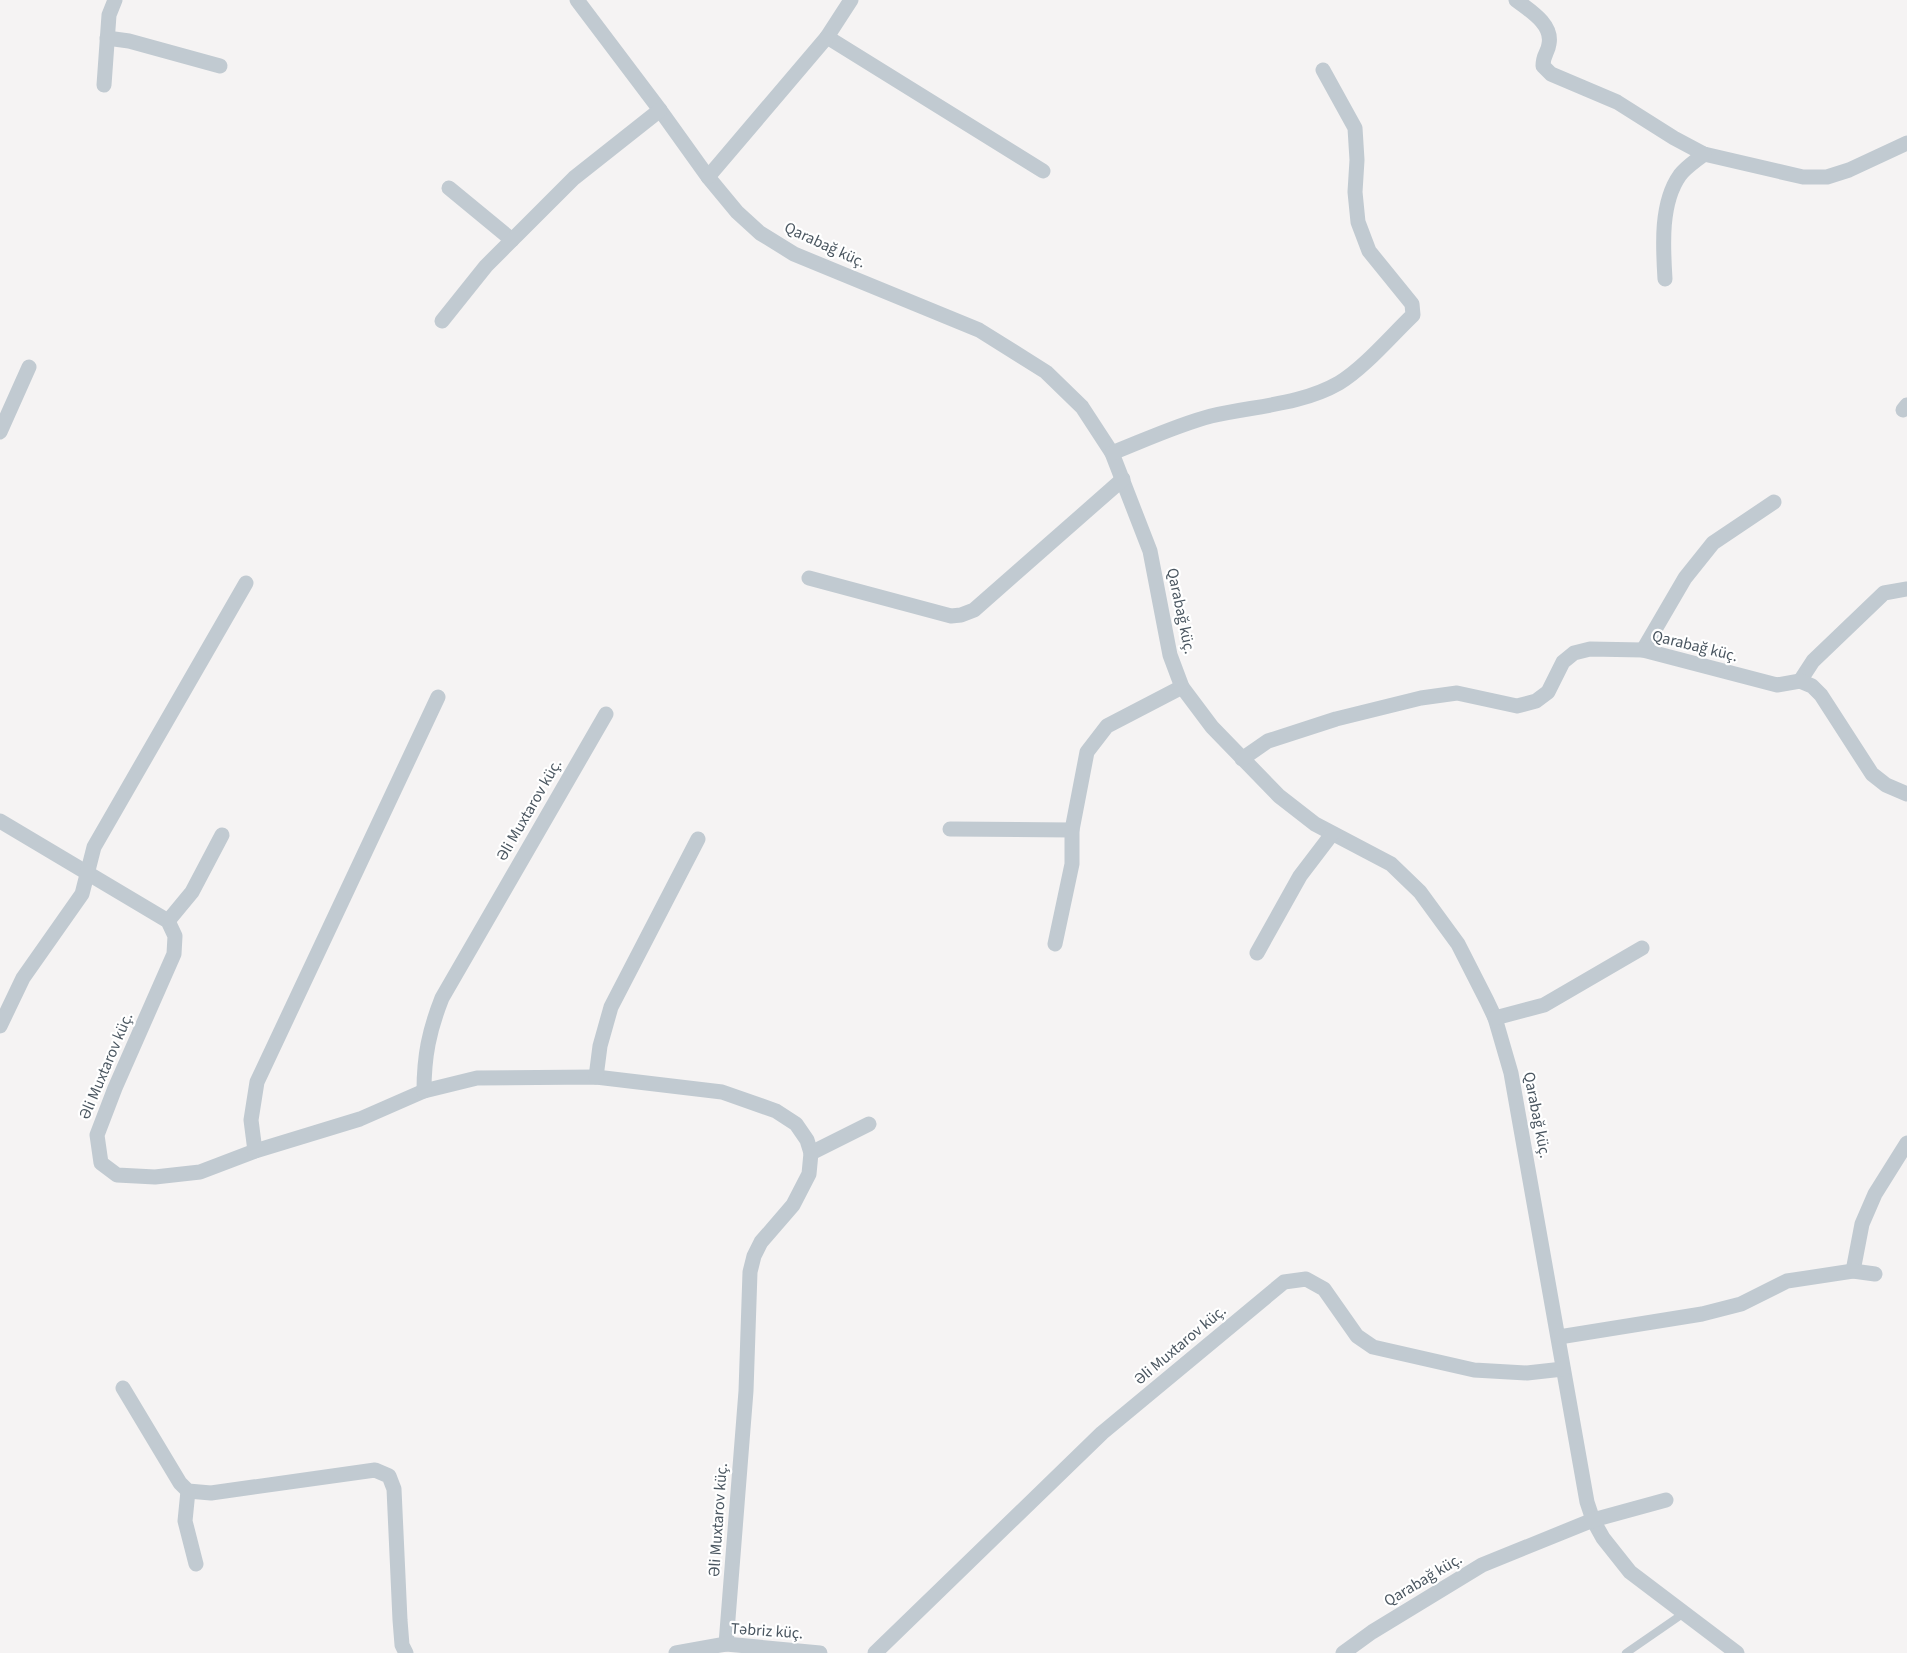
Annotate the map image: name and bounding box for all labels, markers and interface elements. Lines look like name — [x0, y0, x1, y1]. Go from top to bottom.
street label: Qarabağ küç. — [781, 217, 869, 273]
street label: Qarabağ küç. — [1161, 566, 1201, 656]
street label: Qarabağ küç. — [1650, 625, 1740, 667]
street label: Əli Muxtarov küç. — [491, 755, 567, 865]
street label: Əli Muxtarov küç. — [74, 1009, 138, 1123]
street label: Qarabağ küç. — [1518, 1070, 1556, 1160]
street label: Əli Muxtarov küç. — [1129, 1300, 1231, 1390]
street label: Əli Muxtarov küç. — [703, 1462, 733, 1578]
street label: Qarabağ küç. — [1380, 1548, 1466, 1612]
street label: Təbriz küç. — [730, 1617, 804, 1645]

